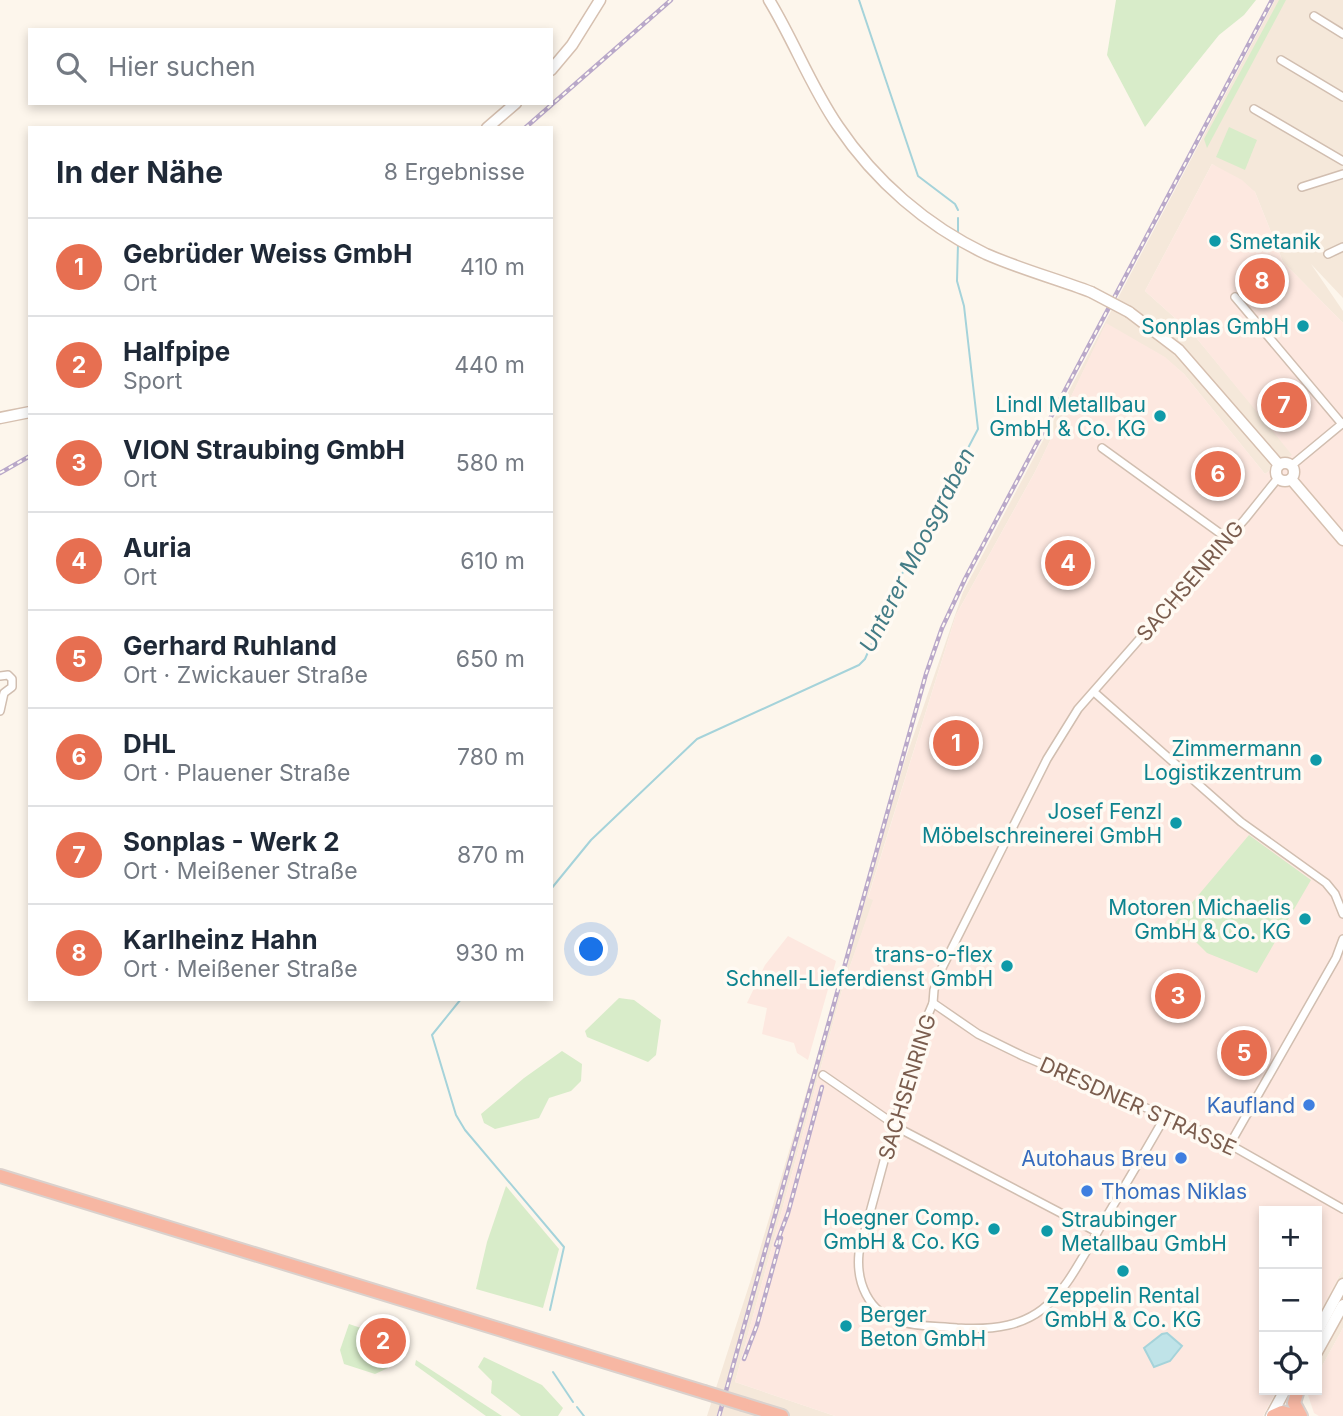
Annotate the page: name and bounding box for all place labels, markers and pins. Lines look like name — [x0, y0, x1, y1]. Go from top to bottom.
place label: Smetanik — [1229, 229, 1321, 254]
marker: Smetanik — [1207, 233, 1223, 249]
pin: 8 — [1239, 255, 1285, 307]
place label: Sonplas GmbH — [1141, 314, 1289, 339]
marker: Sonplas GmbH — [1295, 318, 1311, 334]
pin: 7 — [1261, 379, 1307, 431]
place label: Lindl Metallbau GmbH & Co. KG — [989, 392, 1146, 441]
marker: Lindl Metallbau GmbH & Co. KG — [1152, 408, 1168, 424]
pin: 6 — [1195, 448, 1241, 500]
pin: 4 — [1045, 537, 1091, 589]
pin: 1 — [933, 717, 979, 769]
place label: Zimmermann Logistikzentrum — [1143, 736, 1302, 785]
marker: Zimmermann Logistikzentrum — [1308, 752, 1324, 768]
place label: Josef Fenzl Möbelschreinerei GmbH — [922, 799, 1162, 848]
marker: Josef Fenzl Möbelschreinerei GmbH — [1168, 815, 1184, 831]
place label: Motoren Michaelis GmbH & Co. KG — [1108, 895, 1291, 944]
marker: Motoren Michaelis GmbH & Co. KG — [1297, 911, 1313, 927]
place label: trans-o-flex Schnell-Lieferdienst GmbH — [725, 942, 993, 991]
marker: trans-o-flex Schnell-Lieferdienst GmbH — [999, 958, 1015, 974]
pin: 3 — [1155, 970, 1201, 1022]
pin: 5 — [1221, 1027, 1267, 1079]
place label: Kaufland — [1207, 1093, 1295, 1118]
marker: Kaufland — [1301, 1097, 1317, 1113]
place label: Autohaus Breu — [1021, 1146, 1167, 1171]
marker: Autohaus Breu — [1173, 1150, 1189, 1166]
place label: Thomas Niklas — [1101, 1179, 1247, 1204]
marker: Thomas Niklas — [1079, 1183, 1095, 1199]
place label: Hoegner Comp. GmbH & Co. KG — [823, 1205, 980, 1254]
place label: Straubinger Metallbau GmbH — [1061, 1207, 1227, 1256]
marker: Hoegner Comp. GmbH & Co. KG — [986, 1221, 1002, 1237]
marker: Straubinger Metallbau GmbH — [1039, 1223, 1055, 1239]
marker: Zeppelin Rental GmbH & Co. KG — [1115, 1263, 1131, 1279]
place label: Zeppelin Rental GmbH & Co. KG — [1045, 1283, 1201, 1332]
place label: Berger Beton GmbH — [860, 1302, 986, 1351]
pin: 2 — [360, 1315, 406, 1367]
marker: Berger Beton GmbH — [838, 1318, 854, 1334]

